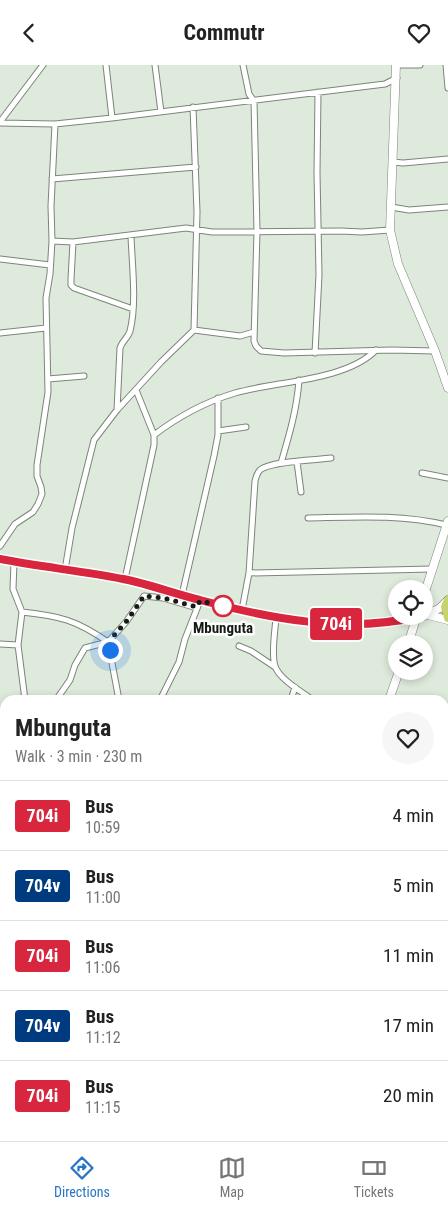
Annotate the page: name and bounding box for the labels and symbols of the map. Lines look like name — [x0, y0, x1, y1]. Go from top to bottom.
marker: Mbunguta — [212, 595, 234, 617]
line badge: 704i — [301, 608, 371, 640]
place label: Mbunguta — [193, 619, 253, 637]
your location — [98, 638, 123, 663]

